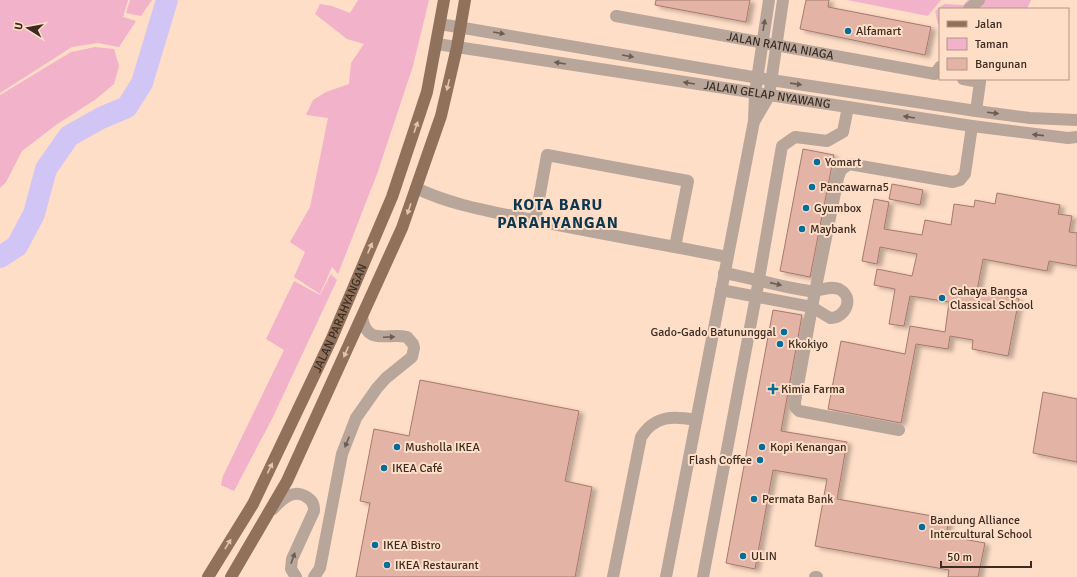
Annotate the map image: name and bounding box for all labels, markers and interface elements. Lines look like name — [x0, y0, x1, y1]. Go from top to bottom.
north arrow — [8, 8, 48, 48]
legend — [939, 8, 1069, 80]
text: Jalan — [975, 17, 1002, 32]
one-way arrow — [761, 19, 767, 31]
text: U — [12, 21, 26, 31]
place label: Alfamart — [856, 24, 901, 39]
marker: Alfamart — [843, 26, 853, 36]
street label: JALAN RATNA NIAGA — [725, 29, 836, 64]
one-way arrow — [493, 31, 506, 37]
text: Taman — [975, 37, 1008, 52]
one-way arrow — [621, 53, 634, 59]
text: Bangunan — [975, 57, 1027, 72]
one-way arrow — [554, 60, 566, 66]
street label: JALAN GELAP NYAWANG — [703, 78, 831, 112]
one-way arrow — [445, 79, 451, 91]
one-way arrow — [683, 80, 695, 86]
one-way arrow — [790, 81, 802, 87]
one-way arrow — [987, 110, 999, 116]
one-way arrow — [903, 114, 916, 120]
one-way arrow — [413, 120, 419, 132]
one-way arrow — [1032, 131, 1044, 138]
place label: Yomart — [825, 155, 861, 170]
marker: Yomart — [812, 157, 822, 167]
place label: Pancawarna5 — [820, 180, 889, 195]
marker: Pancawarna5 — [807, 182, 817, 192]
district label: KOTA BARU PARAHYANGAN — [497, 195, 619, 233]
place label: Gyumbox — [814, 201, 862, 216]
one-way arrow — [405, 203, 411, 215]
marker: Gyumbox — [801, 203, 811, 213]
place label: Maybank — [810, 222, 856, 237]
marker: Maybank — [797, 224, 807, 234]
one-way arrow — [367, 243, 373, 254]
street label: JALAN PARAHYANGAN — [310, 262, 371, 375]
one-way arrow — [770, 281, 782, 287]
place label: Cahaya Bangsa Classical School — [950, 284, 1034, 313]
marker: Cahaya Bangsa Classical School — [937, 293, 947, 303]
place label: Gado-Gado Batununggal — [651, 325, 776, 340]
marker: Gado-Gado Batununggal — [779, 327, 789, 337]
one-way arrow — [383, 333, 395, 340]
place label: Kkokiyo — [788, 337, 828, 352]
marker: Kkokiyo — [775, 339, 785, 349]
one-way arrow — [342, 347, 348, 359]
place label: Kimia Farma — [781, 382, 845, 397]
marker: Kimia Farma — [768, 384, 778, 394]
one-way arrow — [343, 436, 349, 448]
place label: Musholla IKEA — [405, 440, 480, 455]
place label: Kopi Kenangan — [770, 440, 847, 455]
marker: Musholla IKEA — [392, 442, 402, 452]
marker: Kopi Kenangan — [757, 442, 767, 452]
place label: Flash Coffee — [689, 453, 752, 468]
marker: Flash Coffee — [755, 455, 765, 465]
place label: IKEA Café — [392, 461, 443, 476]
one-way arrow — [267, 463, 273, 474]
marker: IKEA Café — [379, 463, 389, 473]
place label: Permata Bank — [762, 492, 833, 507]
marker: Permata Bank — [749, 494, 759, 504]
place label: Bandung Alliance Intercultural School — [930, 513, 1033, 542]
marker: Bandung Alliance Intercultural School — [917, 522, 927, 532]
place label: IKEA Bistro — [383, 538, 441, 553]
one-way arrow — [224, 539, 232, 549]
marker: IKEA Bistro — [370, 540, 380, 550]
scale bar — [941, 543, 1031, 569]
place label: ULIN — [751, 549, 777, 564]
text: 50 m — [947, 550, 972, 565]
marker: ULIN — [738, 551, 748, 561]
one-way arrow — [290, 552, 296, 564]
place label: IKEA Restaurant — [395, 558, 479, 573]
marker: IKEA Restaurant — [382, 560, 392, 570]

